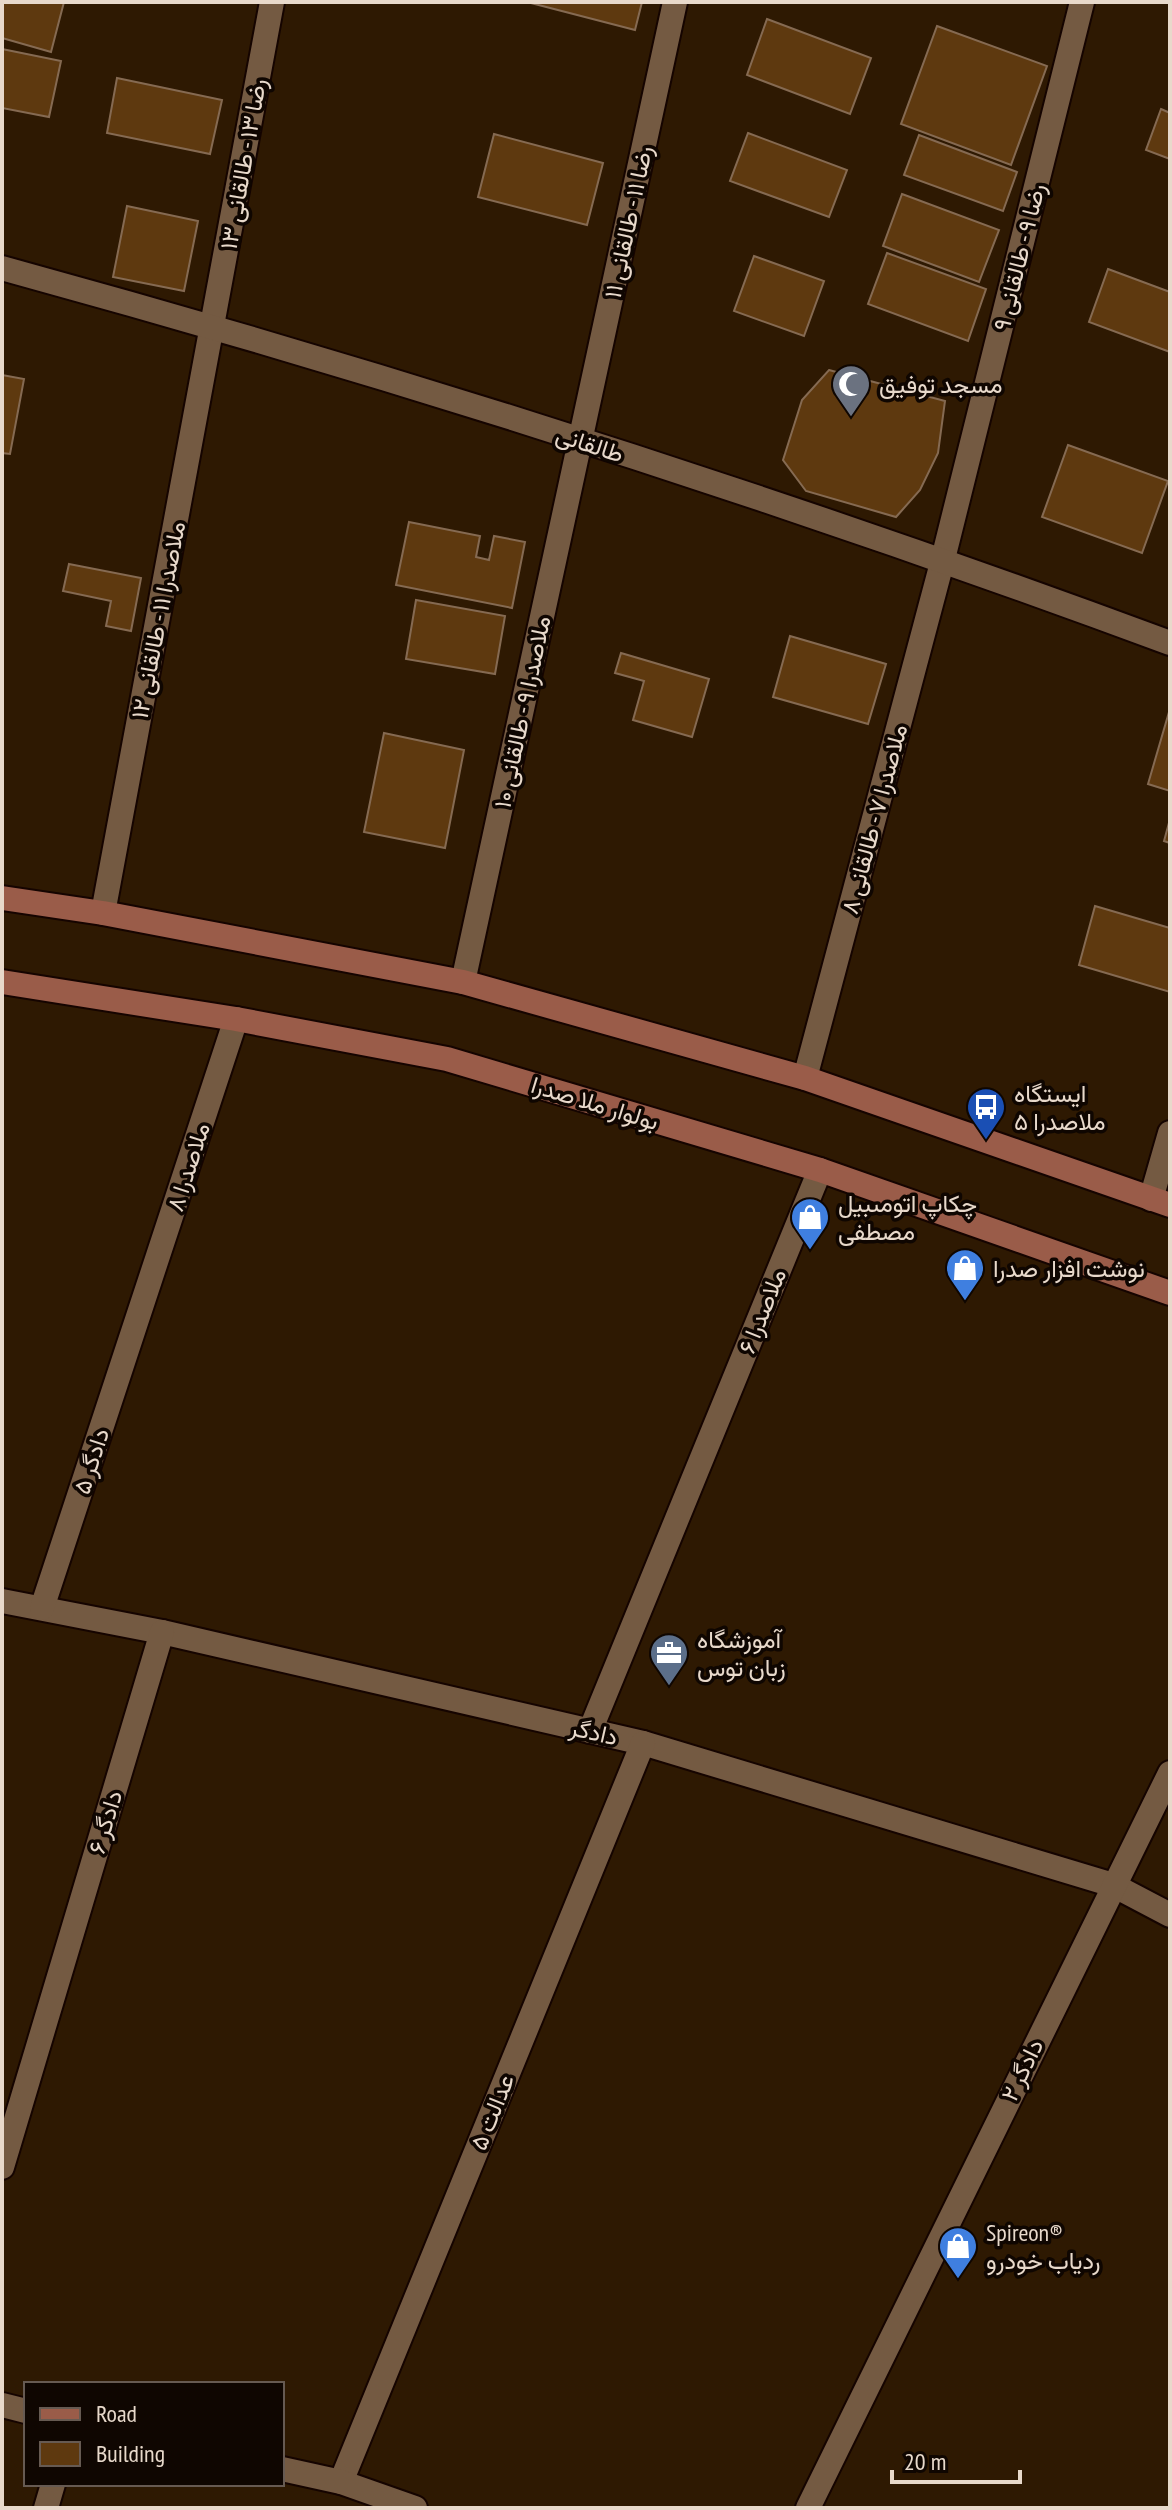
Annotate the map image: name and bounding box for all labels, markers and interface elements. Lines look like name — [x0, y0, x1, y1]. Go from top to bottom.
street label: رضا ۱۳ - طالقانی ۱۳ — [213, 76, 273, 252]
street label: رضا ۱۱ - طالقانی ۱۱ — [597, 143, 659, 301]
street label: رضا ۹ - طالقانی ۹ — [986, 180, 1052, 334]
mosque icon: مسجد توفیق — [830, 363, 872, 418]
place label: مسجد توفیق — [879, 369, 1003, 400]
street label: طالقانی — [552, 419, 628, 469]
street label: ملاصدرا ۱۱ - طالقانی ۱۲ — [124, 519, 192, 721]
street label: ملاصدرا ۹ - طالقانی ۱۰ — [486, 613, 558, 811]
street label: ملاصدرا ۷ - طالقانی ۸ — [834, 721, 914, 917]
street label: بولوار ملا صدرا — [528, 1069, 662, 1137]
place label: ایستگاه ملاصدرا ۵ — [1014, 1078, 1105, 1137]
bus stop icon: ایستگاه ملاصدرا ۵ — [965, 1086, 1007, 1141]
street label: ملاصدرا ۸ — [159, 1119, 217, 1215]
place label: چکاپ اتومىبیل مصطفی — [838, 1188, 977, 1247]
shop icon: چکاپ اتومىبیل مصطفی — [789, 1196, 831, 1251]
shop icon: نوشت افزار صدرا — [944, 1247, 986, 1302]
place label: نوشت افزار صدرا — [993, 1253, 1145, 1284]
street label: ملاصدرا ۶ — [731, 1264, 793, 1358]
street label: دادگر ۵ — [66, 1424, 116, 1498]
place label: آموزشگاه زبان توس — [697, 1624, 786, 1683]
office icon: آموزشگاه زبان توس — [648, 1632, 690, 1687]
street label: دادگر — [566, 1711, 621, 1753]
street label: دادگر ۶ — [81, 1786, 129, 1858]
street label: دادگر ۲ — [994, 2034, 1050, 2106]
street label: عدالت ۵ — [463, 2069, 521, 2155]
place label: Spireon® ردیاب خودرو — [986, 2217, 1100, 2276]
shop icon: Spireon® ردیاب خودرو — [937, 2225, 979, 2280]
legend — [24, 2382, 284, 2486]
text: Road — [96, 2398, 137, 2429]
scale bar — [892, 2434, 1020, 2484]
text: Building — [96, 2438, 165, 2469]
text: 20 m — [904, 2446, 946, 2477]

